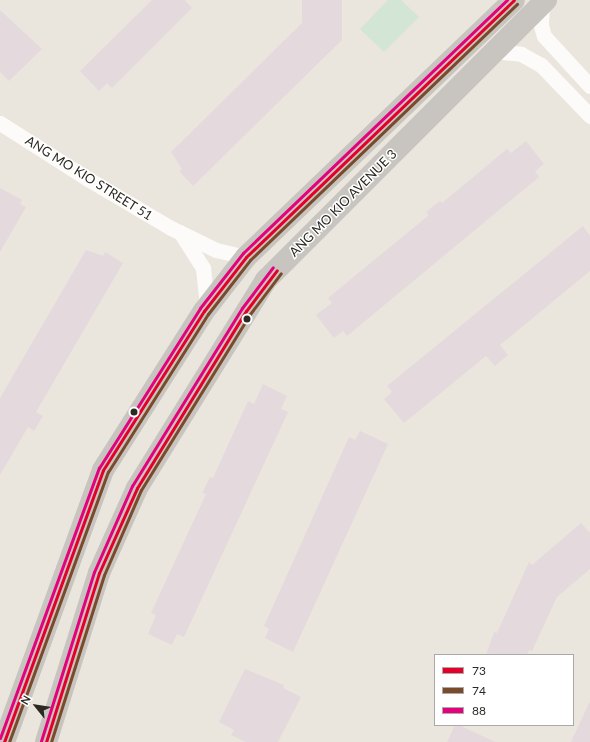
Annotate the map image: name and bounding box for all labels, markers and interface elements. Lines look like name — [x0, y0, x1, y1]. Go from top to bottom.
street label: ANG MO KIO STREET 51 — [22, 132, 156, 224]
street label: ANG MO KIO AVENUE 3 — [286, 146, 400, 260]
unlabelled marker — [242, 314, 252, 324]
unlabelled marker — [129, 407, 139, 417]
legend — [434, 654, 574, 726]
text: 73 — [472, 663, 486, 678]
text: 74 — [472, 683, 486, 698]
north arrow — [16, 686, 56, 726]
text: N — [17, 693, 33, 707]
text: 88 — [472, 703, 486, 718]

